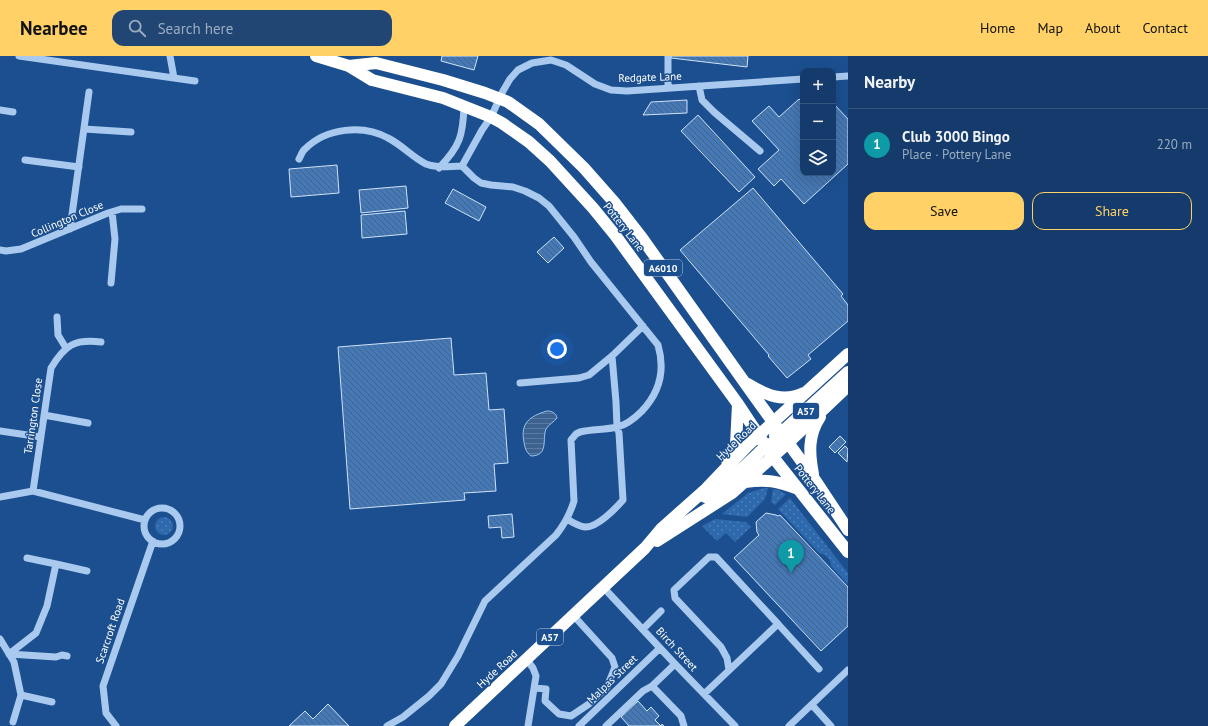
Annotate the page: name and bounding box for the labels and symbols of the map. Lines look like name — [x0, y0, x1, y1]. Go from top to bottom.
street label: Redgate Lane — [618, 69, 682, 85]
street label: Collington Close — [29, 197, 106, 241]
street label: Pottery Lane — [600, 200, 648, 255]
road number: A6010 — [644, 260, 682, 276]
your location — [547, 339, 567, 359]
street label: Tarrington Close — [21, 377, 45, 455]
road number: A57 — [793, 403, 819, 419]
street label: Hyde Road — [713, 418, 759, 463]
street label: Pottery Lane — [791, 462, 839, 517]
pin: 1 — [778, 540, 804, 573]
street label: Scarcroft Road — [92, 597, 128, 665]
street label: Birch Street — [653, 624, 701, 674]
road number: A57 — [537, 629, 563, 645]
street label: Hyde Road — [474, 647, 520, 691]
street label: Malpas Street — [584, 651, 640, 706]

